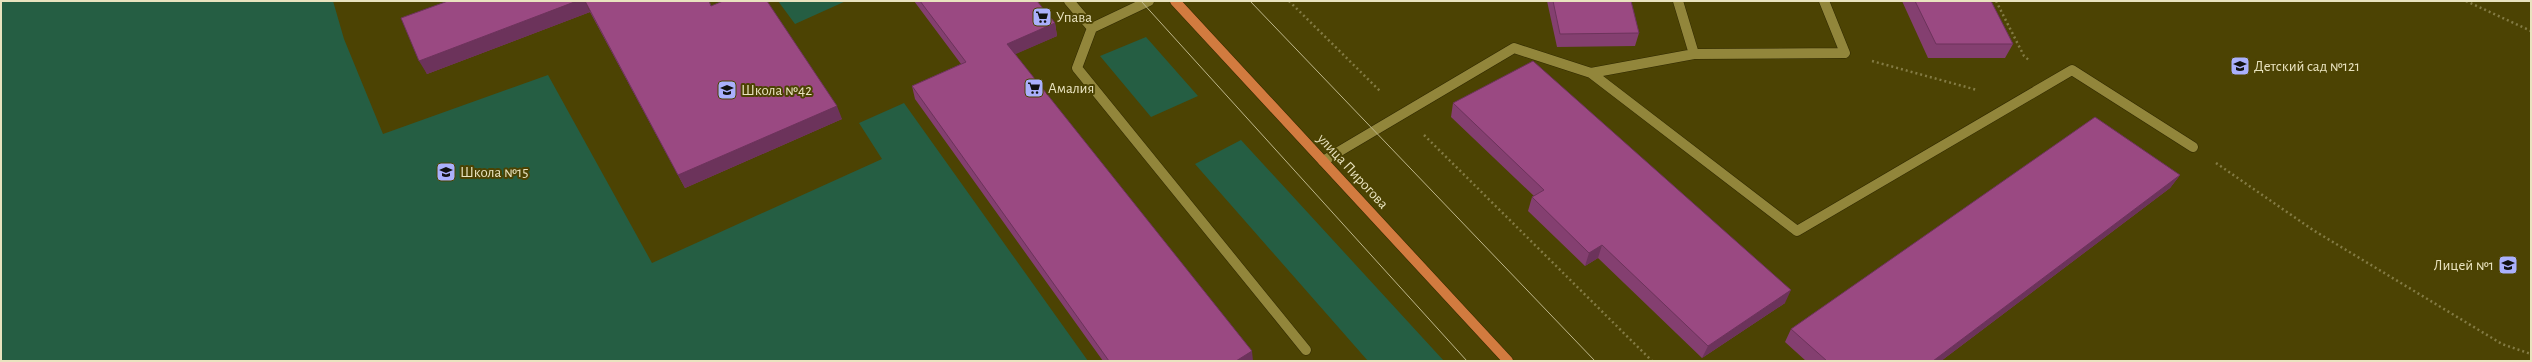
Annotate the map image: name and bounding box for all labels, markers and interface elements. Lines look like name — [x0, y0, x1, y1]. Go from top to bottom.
supermarket icon: Упава — [1031, 6, 1053, 28]
place label: Упава — [1056, 10, 1092, 25]
school or university icon: Детский сад №121 — [2229, 55, 2251, 77]
place label: Детский сад №121 — [2254, 59, 2360, 74]
supermarket icon: Амалия — [1023, 77, 1045, 99]
school or university icon: Школа №42 — [716, 79, 738, 101]
place label: Амалия — [1048, 81, 1094, 96]
place label: Школа №42 — [741, 83, 812, 98]
street label: улица Пирогова — [1314, 130, 1391, 212]
school or university icon: Школа №15 — [435, 161, 457, 183]
place label: Школа №15 — [460, 165, 528, 180]
school or university icon: Лицей №1 — [2497, 254, 2519, 276]
place label: Лицей №1 — [2434, 258, 2494, 273]

